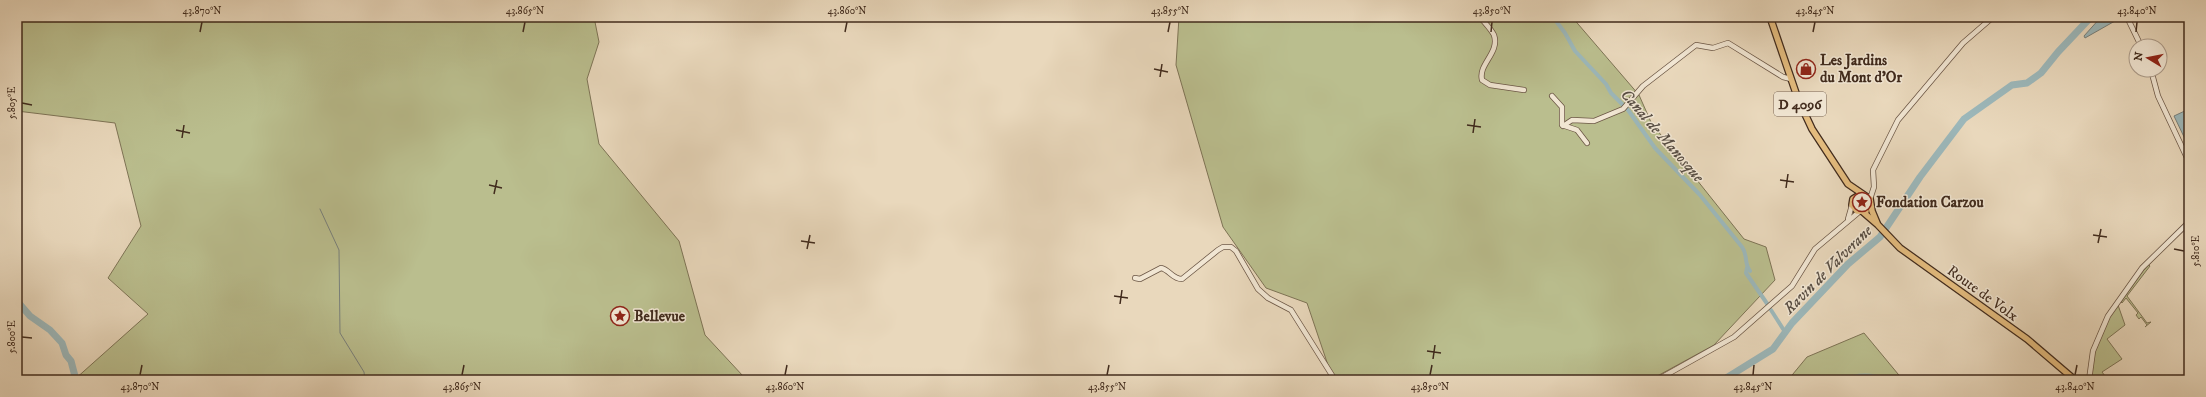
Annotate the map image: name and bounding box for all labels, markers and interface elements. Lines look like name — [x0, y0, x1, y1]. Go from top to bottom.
text: 43.870°N — [183, 5, 221, 17]
text: 43.865°N — [506, 5, 544, 17]
text: 43.860°N — [828, 5, 866, 17]
text: 43.855°N — [1151, 5, 1189, 17]
text: 43.850°N — [1473, 5, 1511, 17]
text: 43.845°N — [1796, 5, 1834, 17]
text: 43.840°N — [2117, 5, 2157, 17]
north arrow — [2128, 38, 2168, 78]
place label: Les Jardins du Mont d'Or — [1820, 51, 1902, 87]
text: N — [2131, 51, 2147, 62]
shop icon: Les Jardins du Mont d'Or — [1795, 58, 1817, 80]
water label: Canal de Manosque — [1616, 85, 1709, 187]
text: 5.805°E — [6, 87, 18, 119]
road number: D 4096 — [1774, 92, 1826, 116]
place icon: Fondation Carzou — [1851, 191, 1873, 213]
place label: Fondation Carzou — [1876, 193, 1984, 212]
water label: Ravin de Valverane — [1778, 221, 1877, 319]
text: 5.810°E — [2190, 235, 2202, 267]
street label: Route de Volx — [1943, 261, 2023, 326]
place icon: Bellevue — [609, 305, 631, 327]
place label: Bellevue — [634, 307, 686, 326]
text: 5.800°E — [6, 320, 18, 354]
text: 43.870°N — [121, 381, 159, 393]
text: 43.865°N — [443, 381, 481, 393]
text: 43.860°N — [766, 381, 804, 393]
text: 43.855°N — [1088, 381, 1126, 393]
text: 43.850°N — [1411, 381, 1449, 393]
text: 43.845°N — [1734, 381, 1772, 393]
text: 43.840°N — [2055, 381, 2095, 393]

